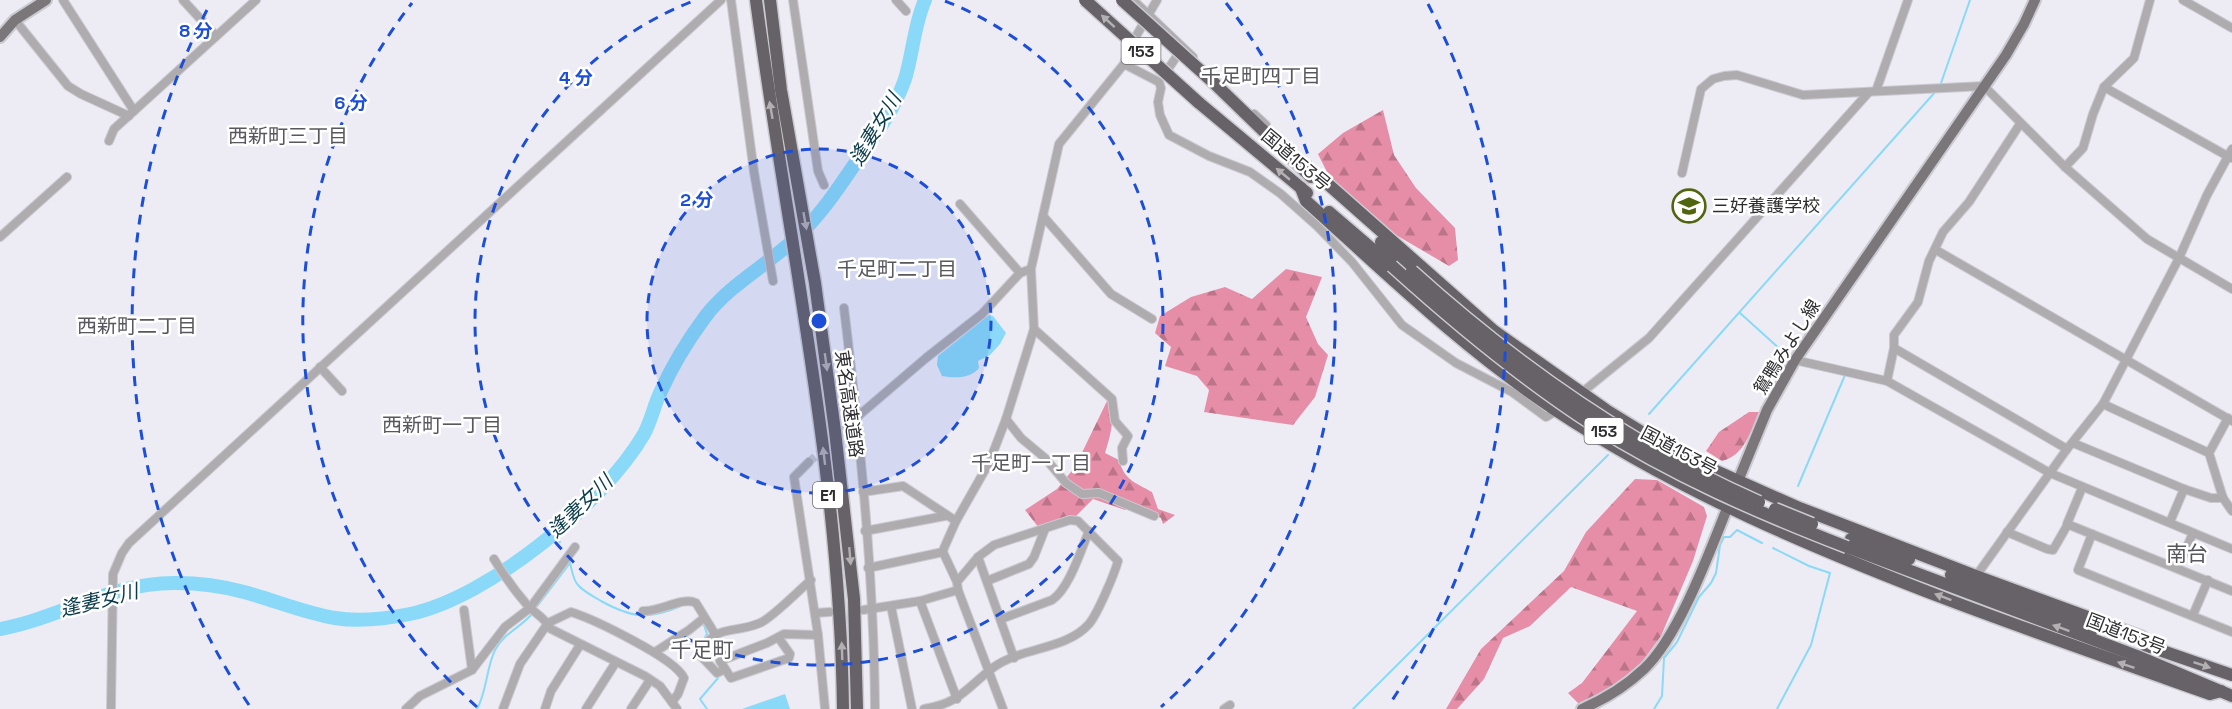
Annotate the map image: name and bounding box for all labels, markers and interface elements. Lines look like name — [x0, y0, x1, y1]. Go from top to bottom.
one-way arrow — [1100, 14, 1115, 28]
text: 8 分 — [179, 19, 213, 42]
road number: 153 — [1122, 38, 1160, 64]
district label: 千足町四丁目 — [1201, 63, 1321, 89]
text: 4 分 — [559, 66, 593, 89]
water label: 逢妻女川 — [843, 86, 908, 170]
text: 6 分 — [334, 91, 368, 114]
one-way arrow — [767, 100, 776, 119]
district label: 西新町三丁目 — [228, 123, 348, 149]
street label: 国道153号 — [1257, 124, 1336, 195]
one-way arrow — [1276, 168, 1291, 181]
text: 2 分 — [680, 188, 714, 211]
school or university icon: 三好養護学校 — [1671, 188, 1707, 224]
place label: 三好養護学校 — [1712, 194, 1820, 217]
one-way arrow — [801, 212, 810, 231]
district label: 千足町二丁目 — [837, 256, 957, 282]
street label: 鴛鴨みよし線 — [1748, 295, 1825, 399]
centre of rings — [809, 311, 829, 331]
district label: 西新町二丁目 — [77, 313, 197, 339]
street label: 東名高速道路 — [831, 349, 868, 459]
one-way arrow — [821, 353, 830, 372]
district label: 西新町一丁目 — [382, 412, 502, 438]
road number: 153 — [1584, 418, 1624, 444]
street label: 国道153号 — [1637, 421, 1721, 480]
one-way arrow — [819, 447, 829, 466]
district label: 千足町一丁目 — [971, 450, 1091, 476]
water label: 逢妻女川 — [542, 467, 619, 543]
road number: E1 — [813, 482, 843, 508]
district label: 南台 — [2166, 540, 2208, 567]
one-way arrow — [845, 546, 855, 565]
water label: 逢妻女川 — [57, 577, 143, 622]
one-way arrow — [1933, 592, 1951, 602]
street label: 国道153号 — [2083, 608, 2169, 659]
one-way arrow — [2051, 623, 2069, 633]
district label: 千足町 — [671, 636, 734, 663]
one-way arrow — [837, 641, 846, 660]
one-way arrow — [2116, 659, 2134, 669]
one-way arrow — [2194, 660, 2212, 670]

